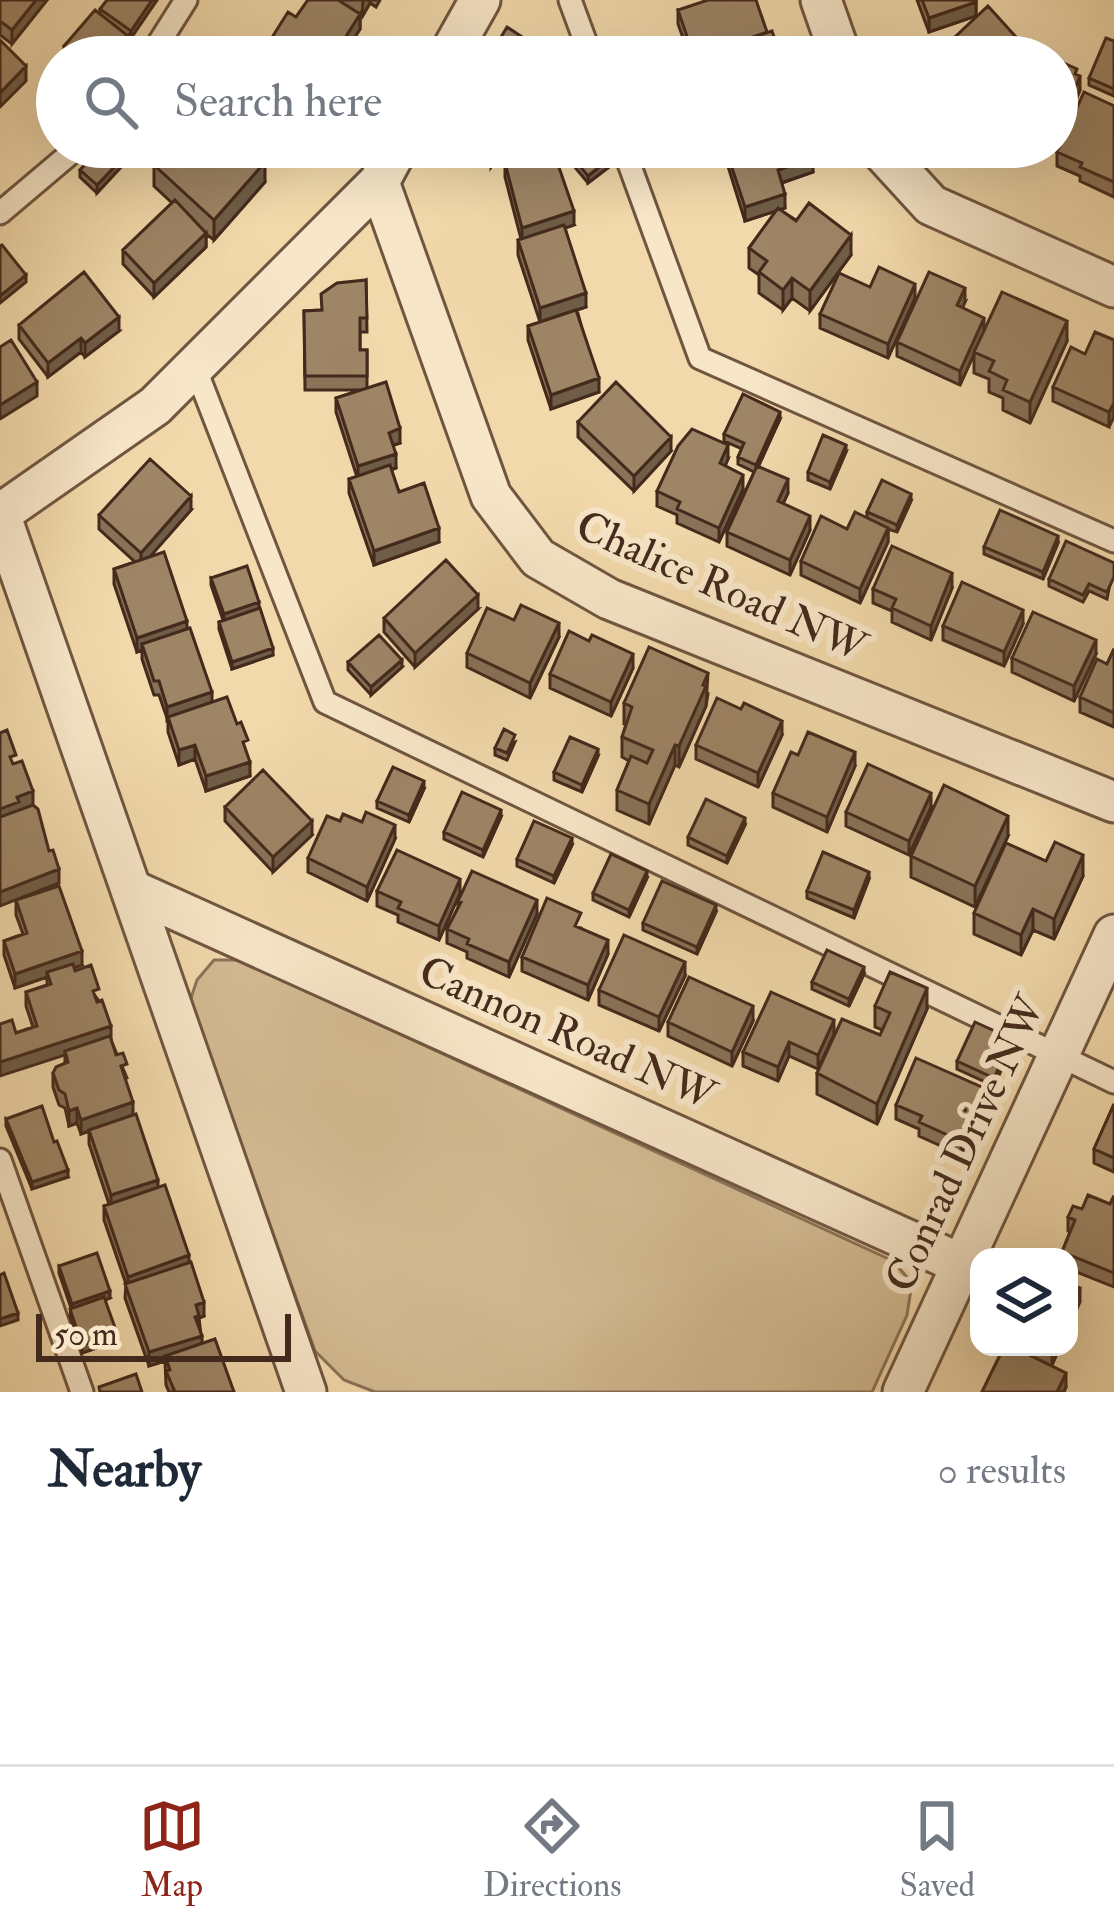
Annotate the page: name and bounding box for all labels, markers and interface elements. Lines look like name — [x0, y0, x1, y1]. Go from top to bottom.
search box — [36, 36, 1078, 168]
icon: search — [78, 69, 144, 135]
text: Search here — [174, 74, 382, 130]
street label: Chalice Road NW — [568, 500, 875, 675]
street label: Cannon Road NW — [411, 945, 724, 1123]
street label: Conrad Drive NW — [875, 987, 1058, 1300]
map controls — [970, 1248, 1078, 1356]
button: layers — [970, 1248, 1078, 1356]
scale bar — [36, 1308, 291, 1361]
text: 50 m — [54, 1314, 118, 1355]
text: Nearby — [48, 1438, 201, 1502]
text: 0 results — [938, 1446, 1066, 1495]
tab: Map — [139, 1793, 205, 1906]
tab: Directions — [483, 1793, 622, 1906]
tab: Saved — [900, 1793, 975, 1906]

